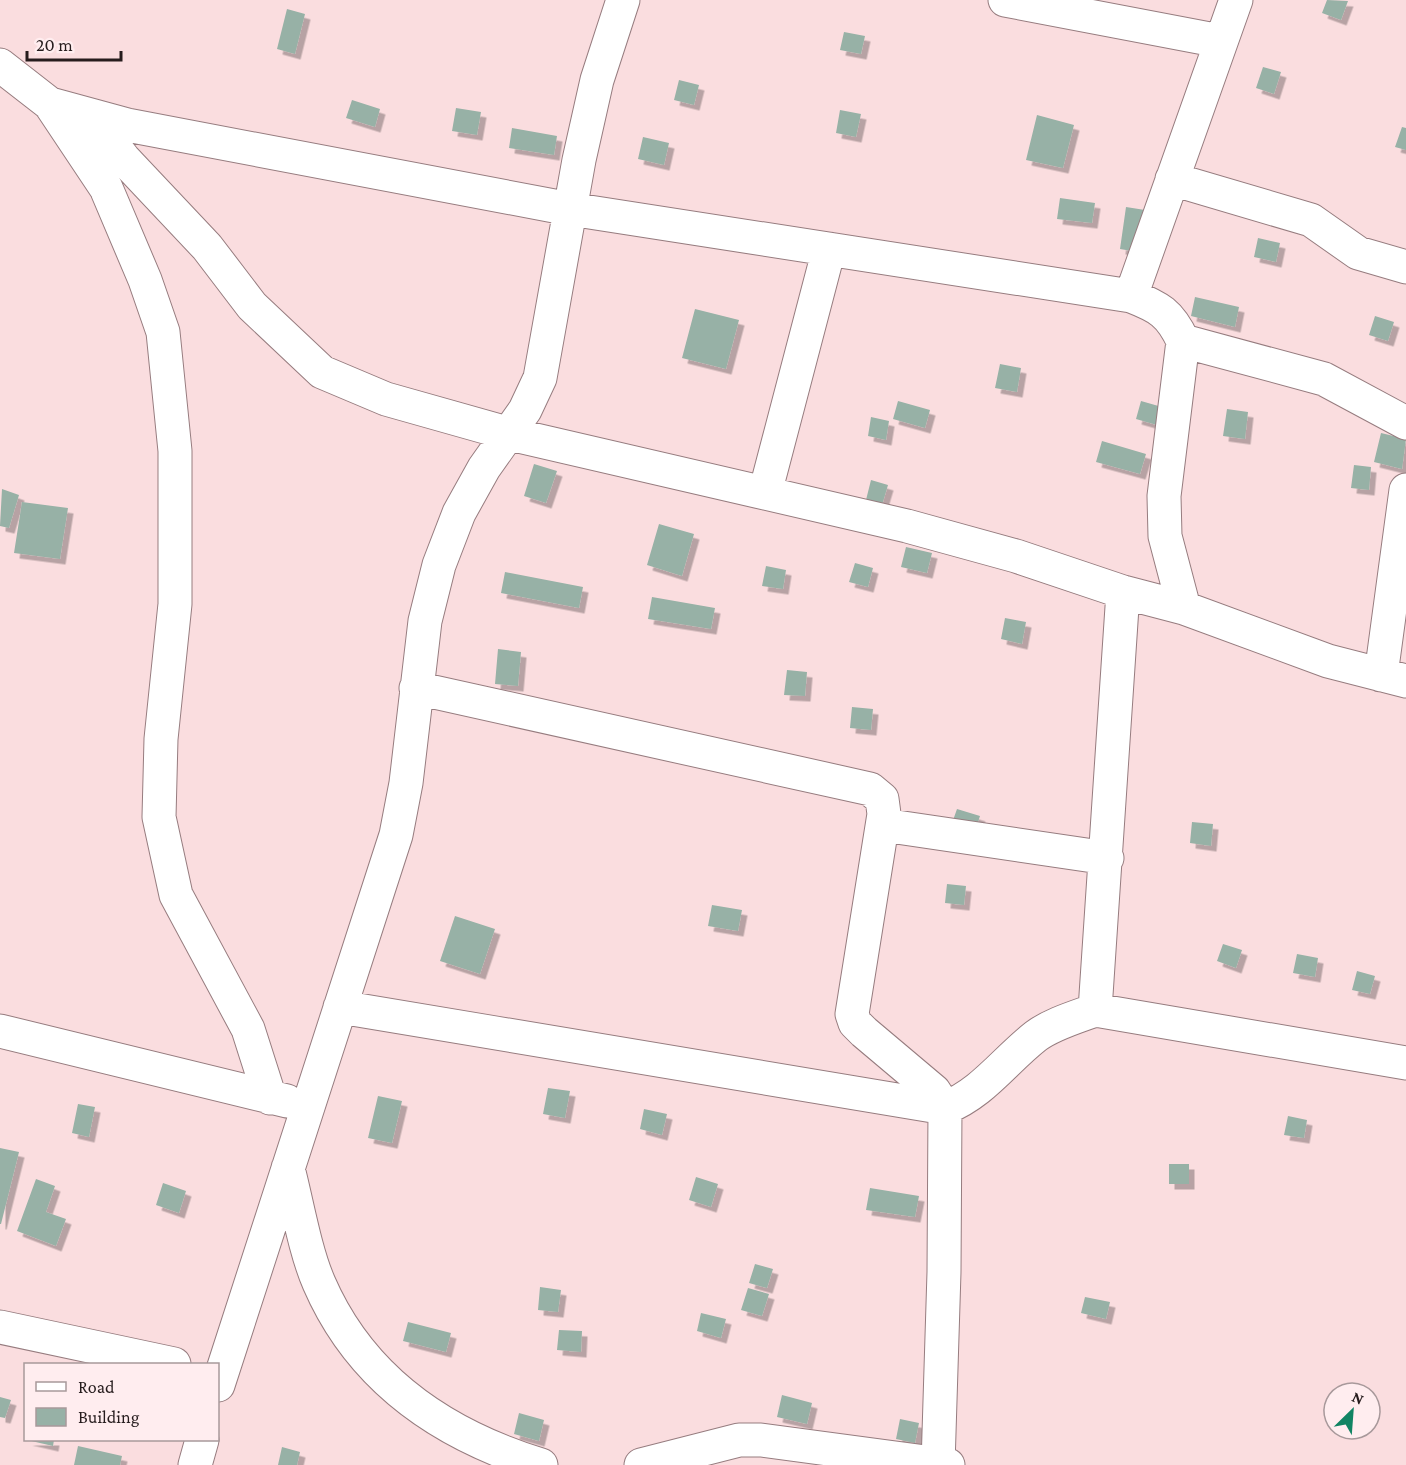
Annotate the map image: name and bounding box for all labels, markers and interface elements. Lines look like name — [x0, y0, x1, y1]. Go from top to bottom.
scale bar — [27, 24, 122, 62]
text: 20 m — [36, 35, 73, 55]
legend — [24, 1363, 219, 1441]
text: Road — [78, 1377, 115, 1397]
north arrow — [1322, 1381, 1382, 1441]
text: N — [1350, 1388, 1367, 1408]
text: Building — [78, 1407, 140, 1427]

